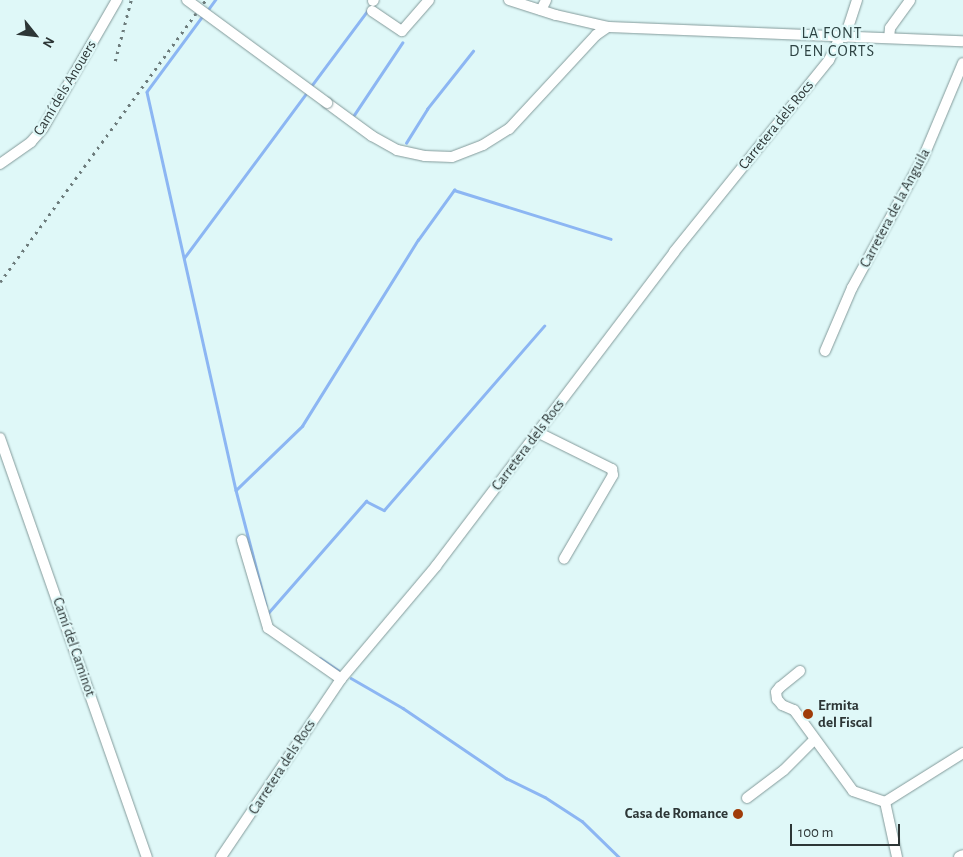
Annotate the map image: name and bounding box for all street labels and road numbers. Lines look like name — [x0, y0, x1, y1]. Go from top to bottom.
street label: Camí dels Anouers — [30, 37, 100, 139]
street label: Carretera dels Rocs — [735, 77, 817, 173]
street label: Carretera de la Anguila — [856, 145, 934, 271]
street label: Carretera dels Rocs — [488, 396, 568, 494]
street label: Camí del Caminot — [49, 595, 99, 699]
street label: Carretera dels Rocs — [245, 716, 319, 818]

